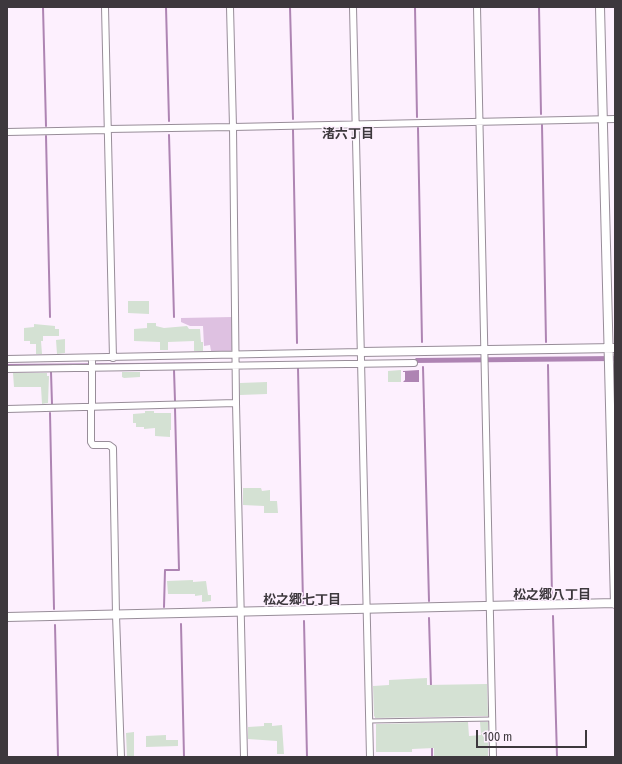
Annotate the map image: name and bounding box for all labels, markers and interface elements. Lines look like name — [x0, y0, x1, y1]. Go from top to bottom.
district label: 渚六丁目 — [322, 126, 374, 142]
district label: 松之郷八丁目 — [513, 587, 591, 603]
district label: 松之郷七丁目 — [263, 592, 341, 608]
scale bar — [478, 722, 589, 748]
text: 100 m — [483, 730, 512, 744]

